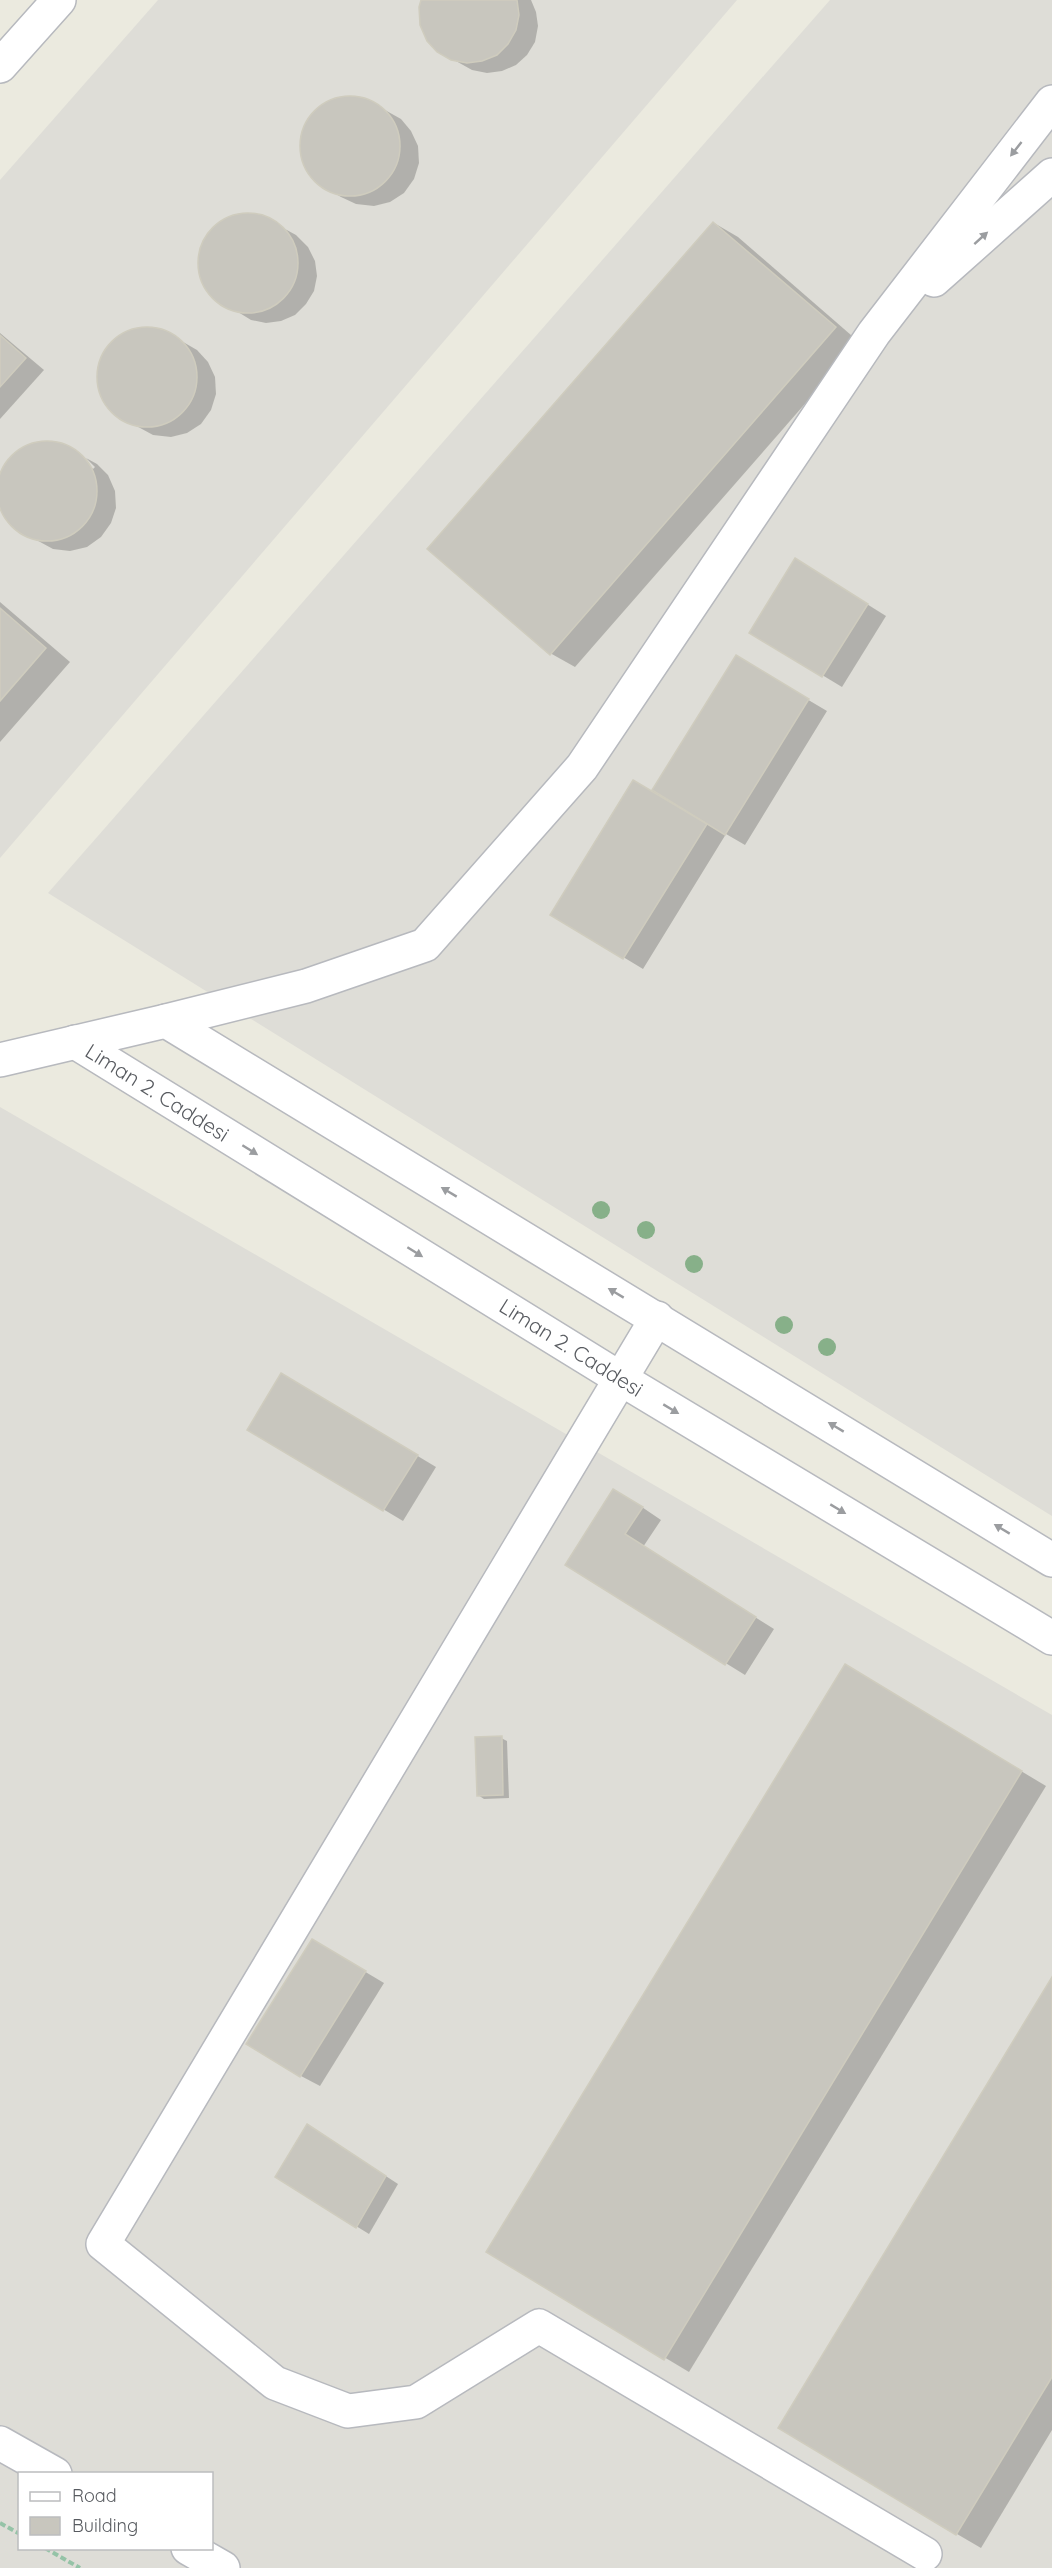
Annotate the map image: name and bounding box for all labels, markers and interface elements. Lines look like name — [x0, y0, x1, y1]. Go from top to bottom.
one-way arrow — [1011, 141, 1023, 156]
one-way arrow — [973, 231, 988, 245]
street label: Liman 2. Caddesi — [81, 1037, 234, 1147]
one-way arrow — [242, 1144, 258, 1155]
one-way arrow — [441, 1186, 457, 1197]
one-way arrow — [407, 1247, 424, 1258]
one-way arrow — [608, 1287, 624, 1298]
street label: Liman 2. Caddesi — [495, 1292, 648, 1402]
one-way arrow — [663, 1404, 679, 1415]
one-way arrow — [828, 1422, 844, 1433]
one-way arrow — [830, 1504, 846, 1515]
one-way arrow — [994, 1524, 1010, 1535]
legend — [18, 2472, 213, 2550]
text: Road — [72, 2484, 117, 2507]
text: Building — [72, 2514, 138, 2537]

